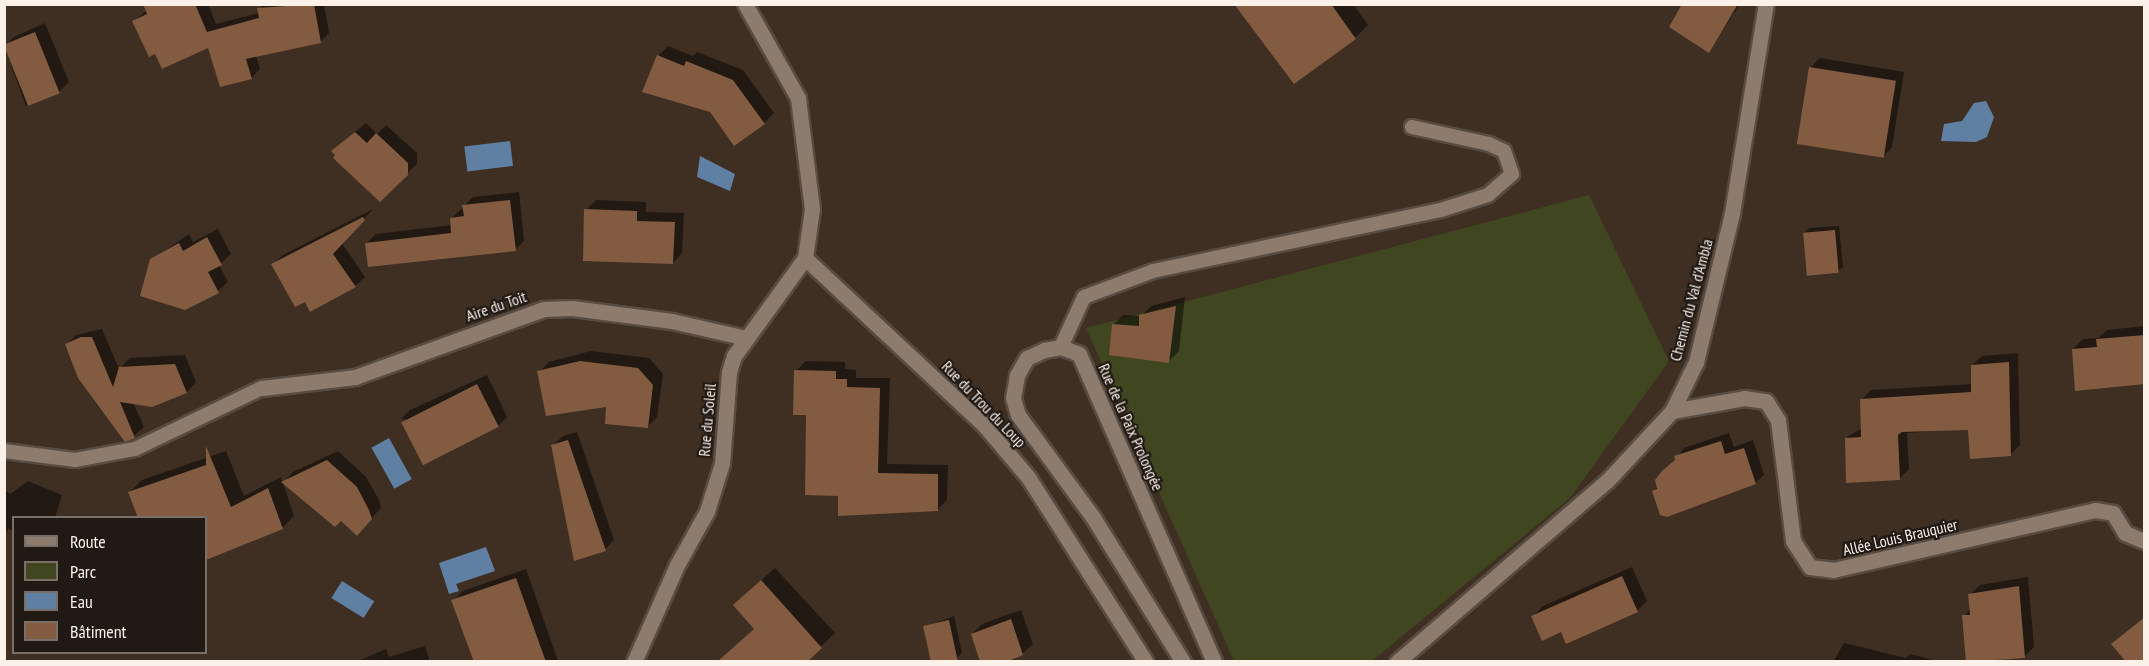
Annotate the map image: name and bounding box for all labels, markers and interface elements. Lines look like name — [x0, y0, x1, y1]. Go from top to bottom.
street label: Chemin du Val d'Ambla — [1665, 237, 1717, 363]
street label: Aire du Toit — [463, 287, 529, 325]
street label: Rue du Trou du Loup — [938, 357, 1030, 451]
street label: Rue de la Paix Prolongée — [1094, 360, 1168, 494]
street label: Rue du Soleil — [694, 383, 720, 457]
street label: Allée Louis Brauquier — [1841, 514, 1959, 560]
legend — [12, 516, 207, 654]
text: Route — [70, 530, 106, 553]
text: Parc — [70, 560, 96, 583]
text: Eau — [70, 590, 93, 613]
text: Bâtiment — [70, 620, 127, 643]

